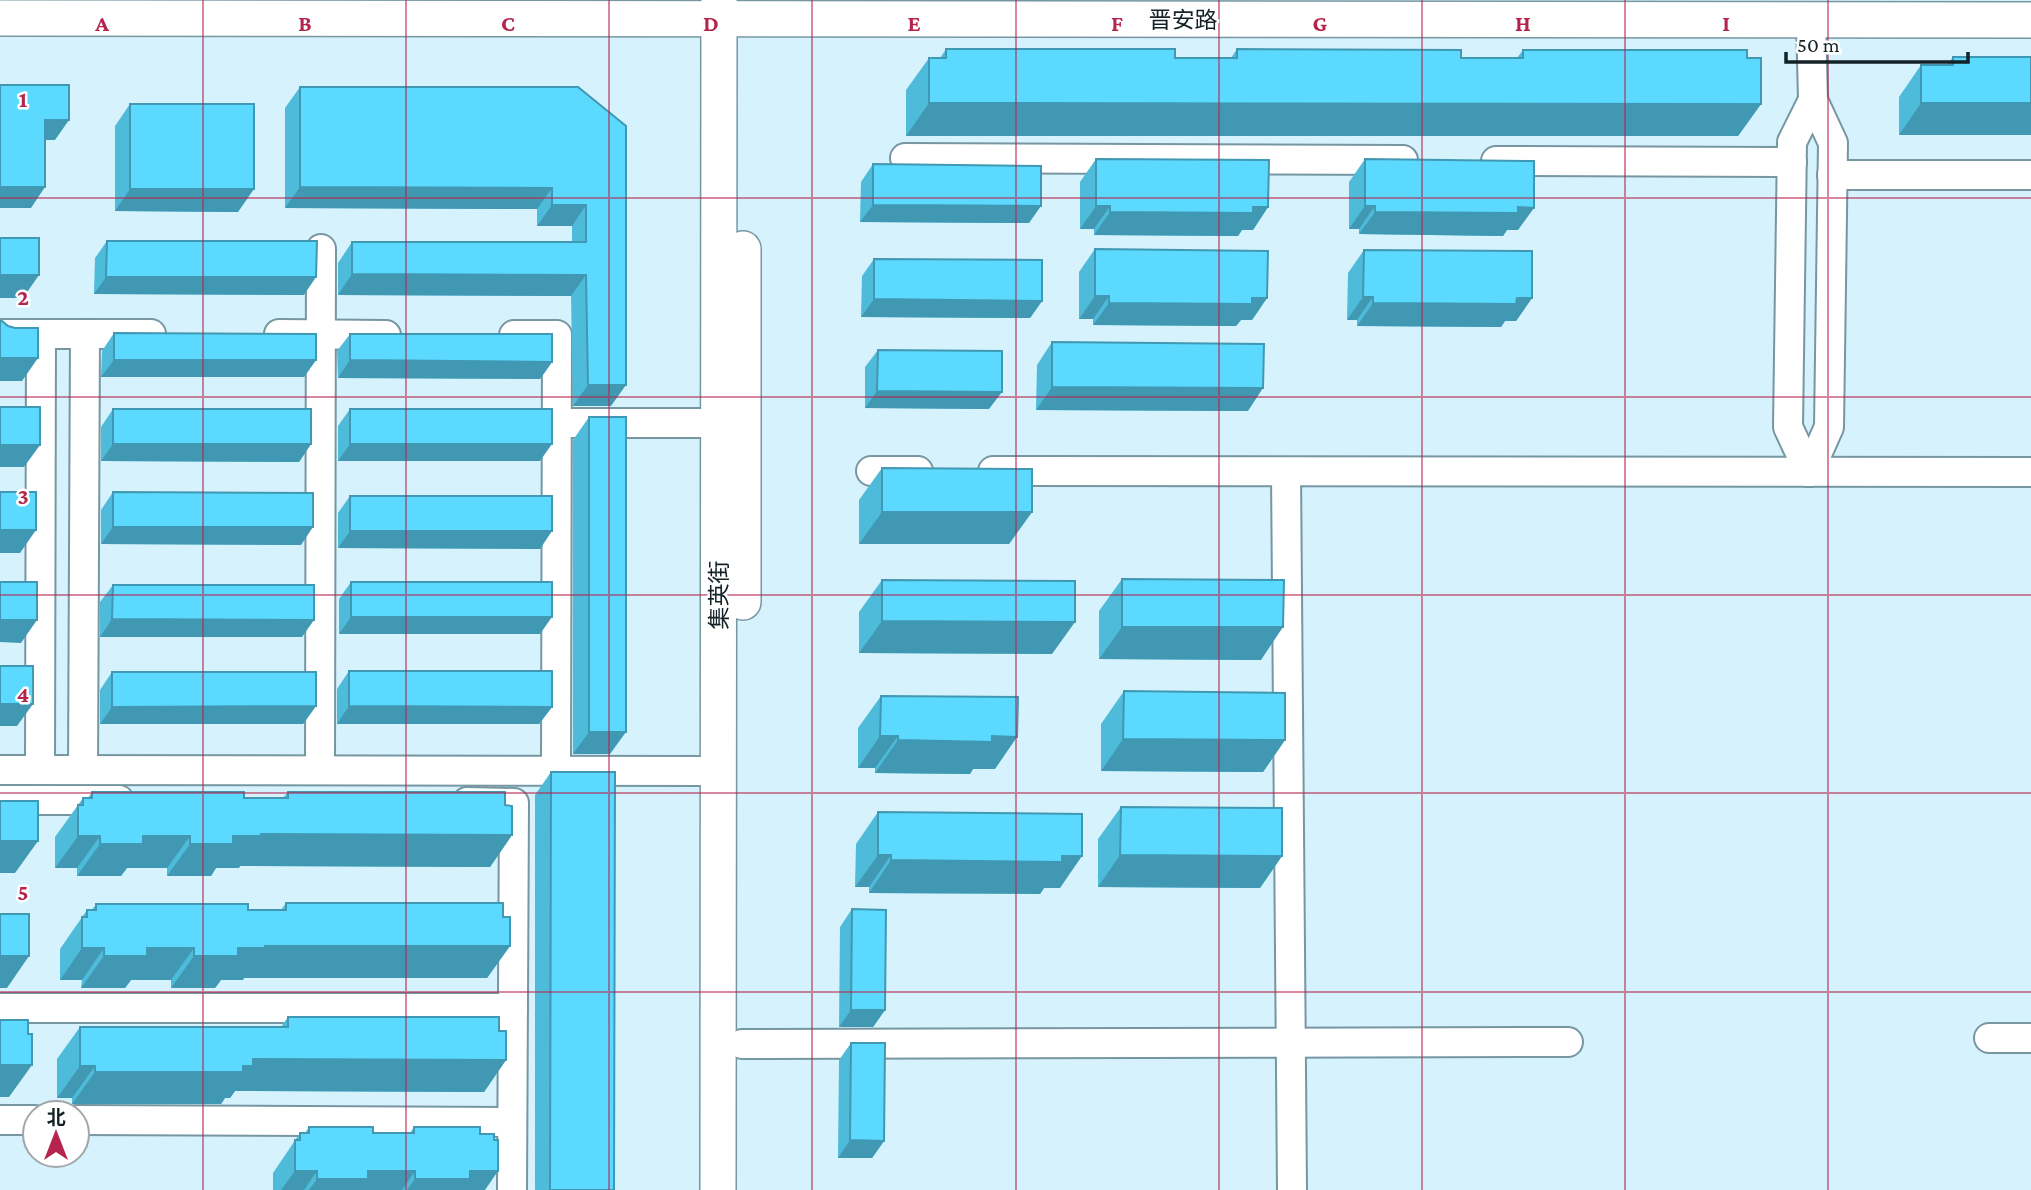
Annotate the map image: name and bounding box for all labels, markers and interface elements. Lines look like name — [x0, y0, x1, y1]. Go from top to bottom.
street label: 晋安路 — [1149, 7, 1218, 33]
text: A — [94, 10, 109, 36]
text: B — [298, 10, 312, 36]
text: C — [501, 10, 515, 36]
text: D — [703, 10, 719, 36]
text: E — [907, 10, 921, 36]
text: F — [1111, 10, 1123, 36]
text: G — [1313, 10, 1328, 36]
text: H — [1515, 10, 1531, 36]
text: I — [1722, 10, 1730, 36]
scale bar — [1786, 21, 1968, 65]
text: 50 m — [1797, 33, 1840, 57]
text: 1 — [19, 86, 28, 112]
text: 2 — [17, 284, 29, 310]
text: 3 — [17, 483, 29, 509]
street label: 集英街 — [706, 561, 732, 630]
text: 4 — [17, 681, 29, 707]
text: 5 — [17, 879, 29, 905]
north arrow — [21, 1099, 91, 1169]
text: 北 — [46, 1107, 66, 1128]

